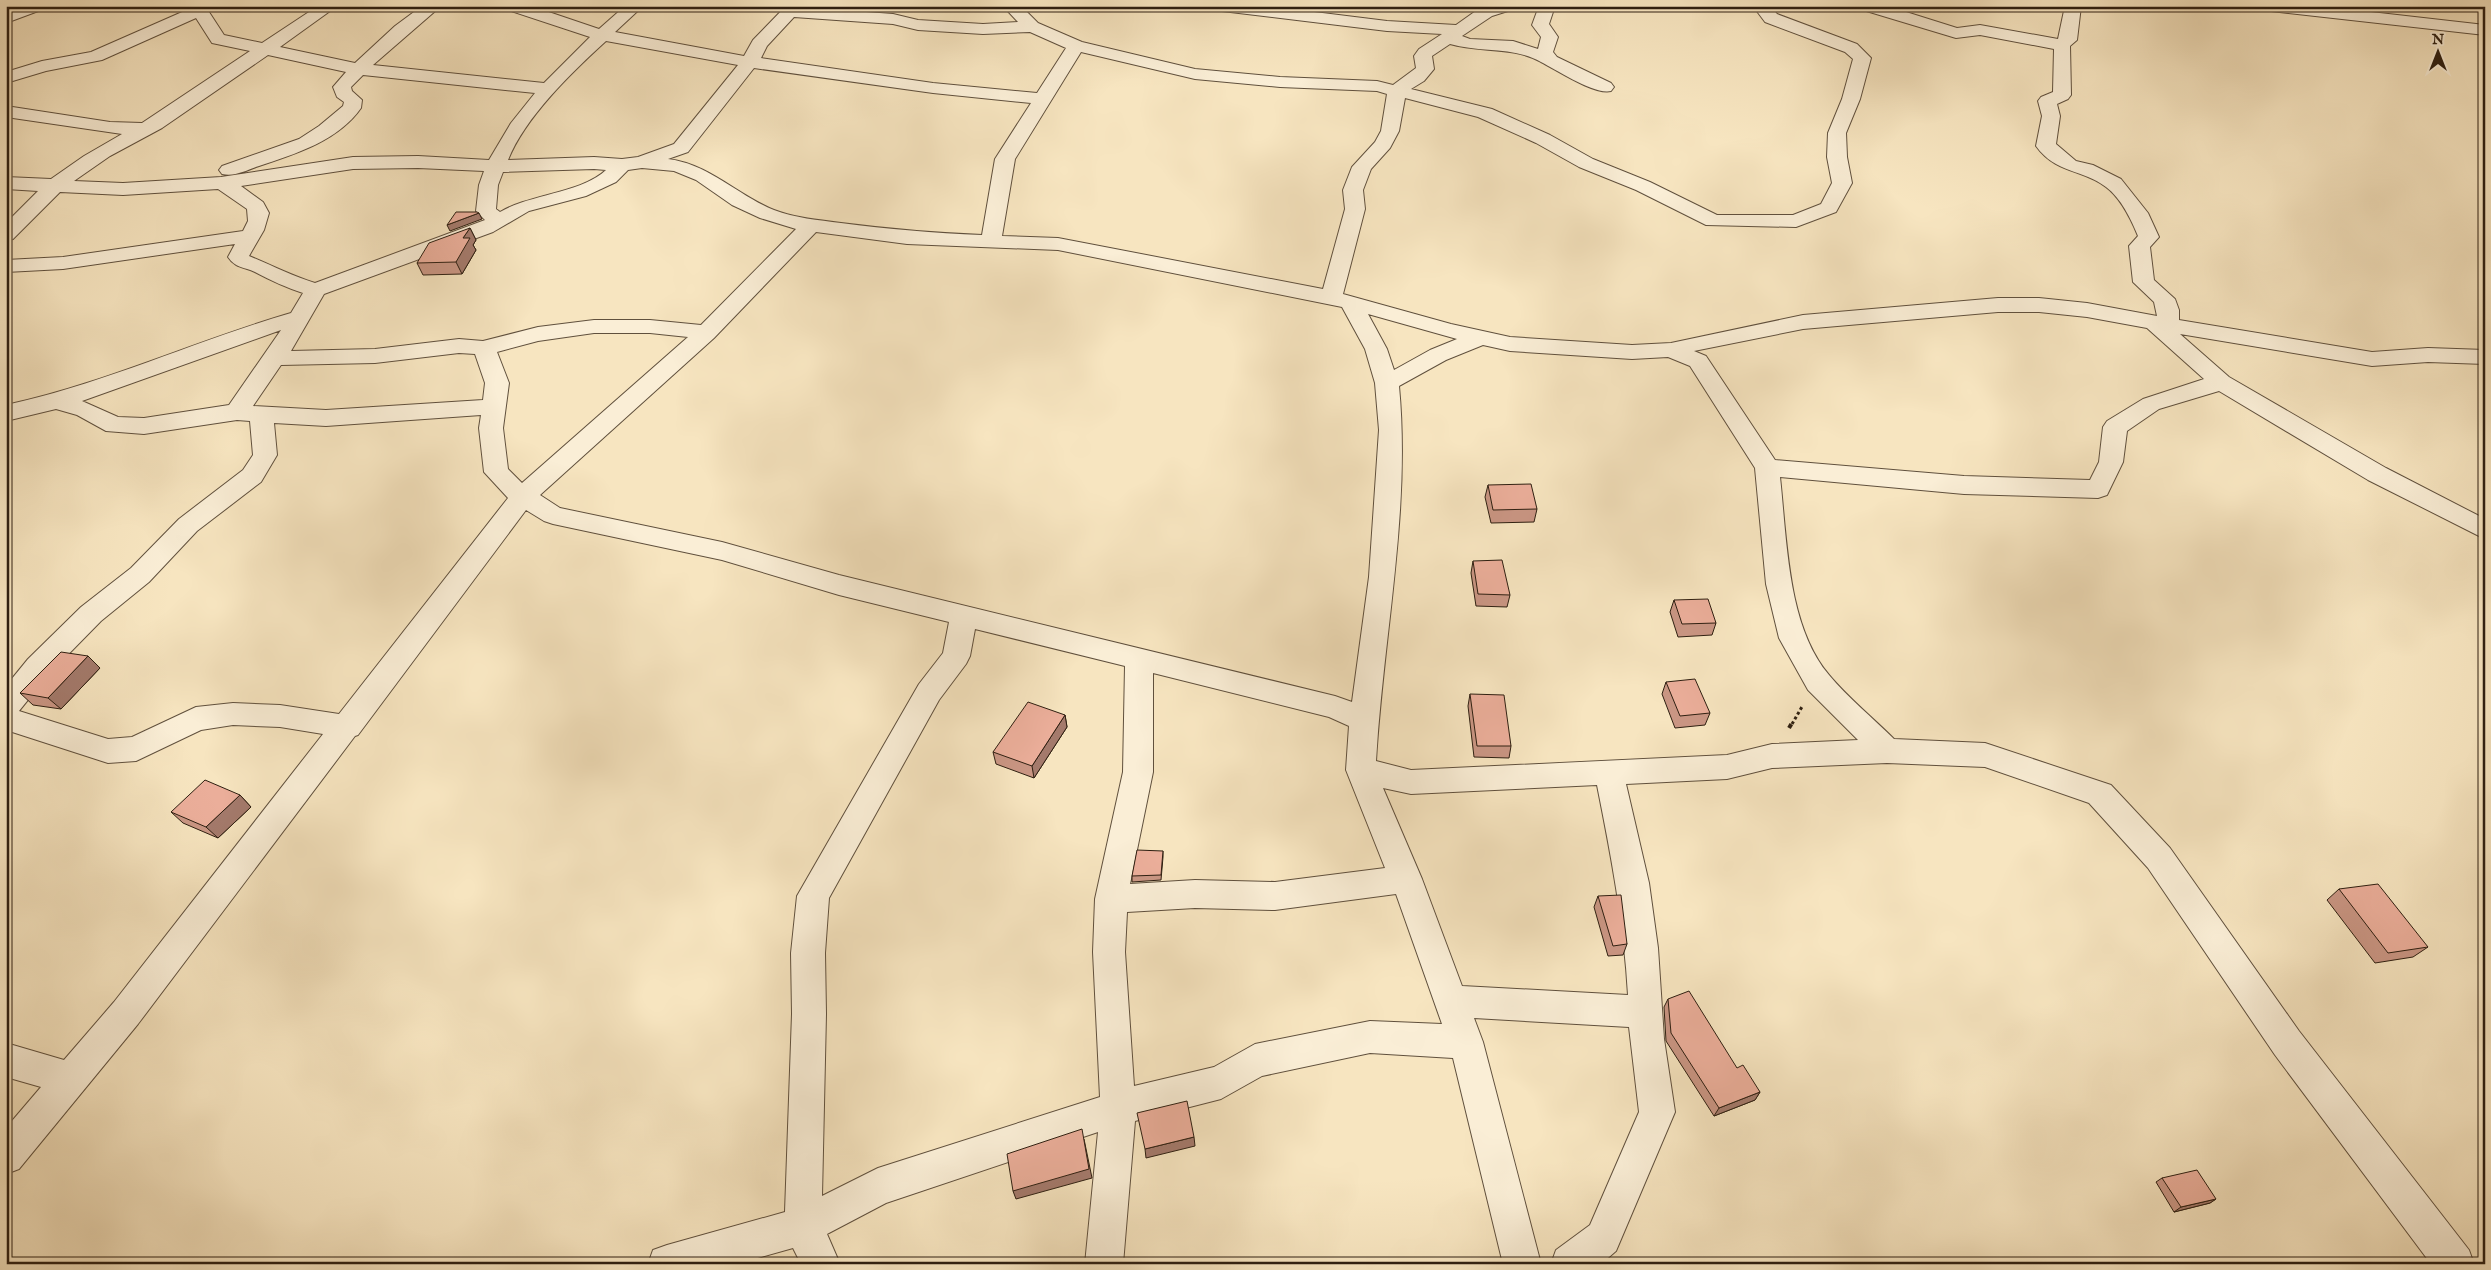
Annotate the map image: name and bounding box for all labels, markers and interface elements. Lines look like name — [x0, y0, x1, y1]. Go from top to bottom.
north arrow — [2414, 28, 2464, 78]
text: N — [2431, 31, 2444, 49]

